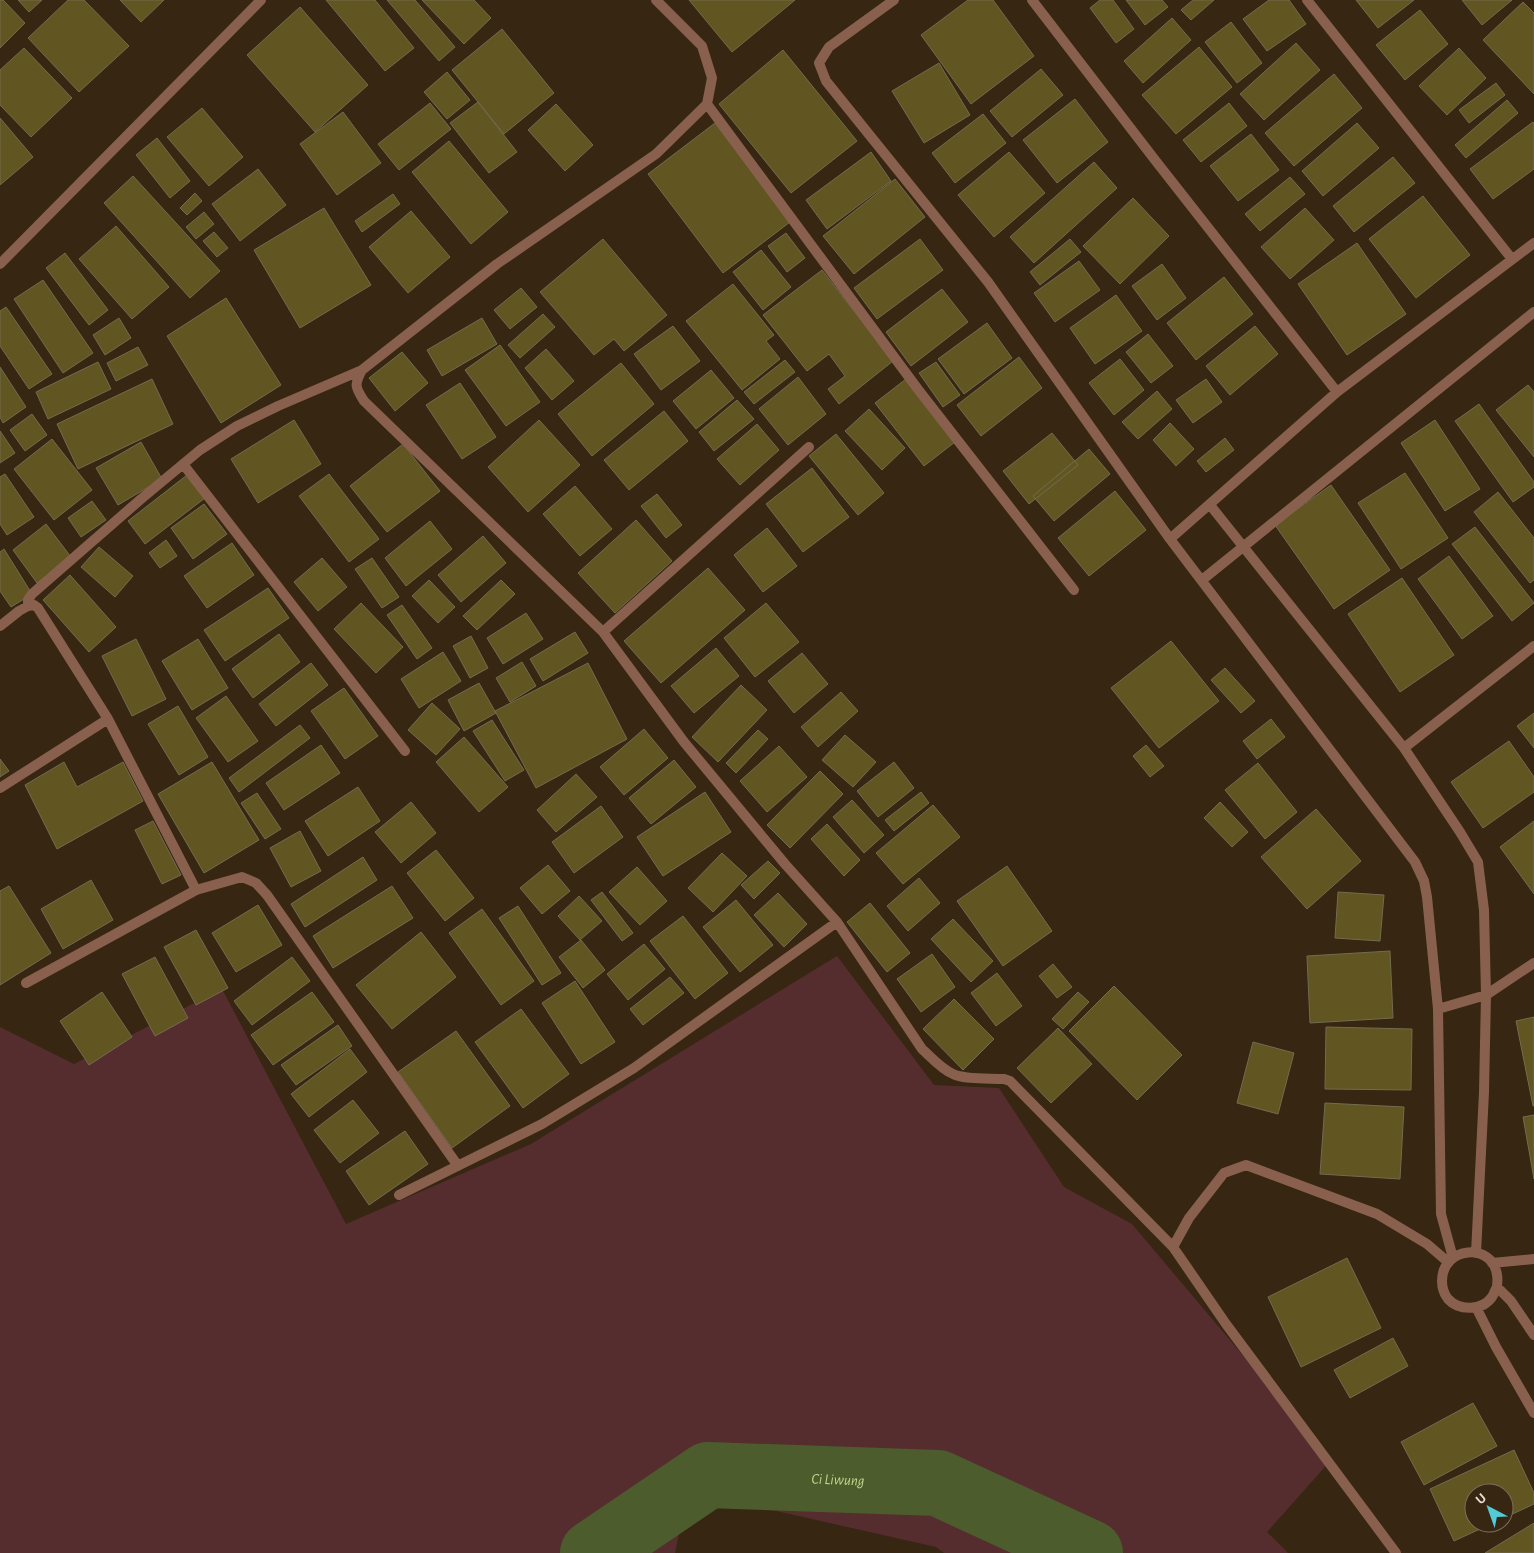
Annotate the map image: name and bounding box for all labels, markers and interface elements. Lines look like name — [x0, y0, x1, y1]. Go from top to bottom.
water label: Ci Liwung — [811, 1471, 865, 1488]
north arrow — [1464, 1483, 1514, 1533]
text: U — [1473, 1491, 1489, 1507]

